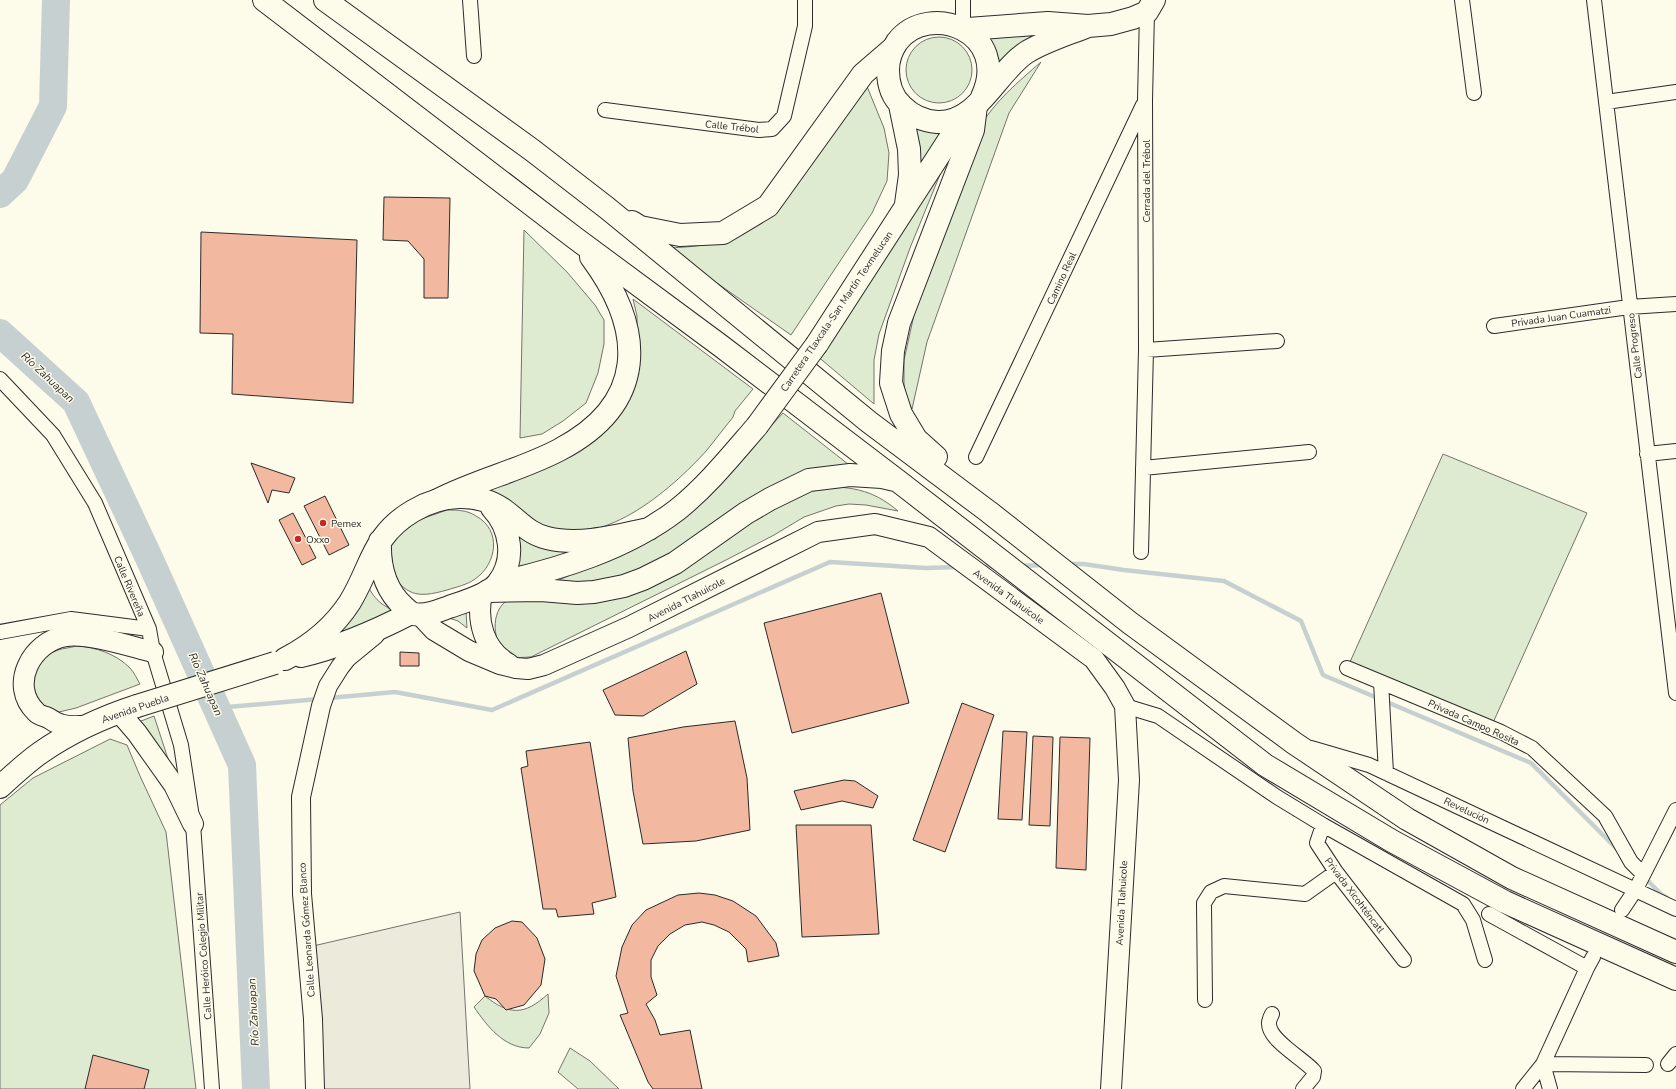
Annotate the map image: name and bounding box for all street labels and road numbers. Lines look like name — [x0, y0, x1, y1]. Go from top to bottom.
street label: Calle Trébol — [704, 117, 760, 137]
street label: Cerrada del Trébol — [1140, 139, 1154, 222]
street label: Carretera Tlaxcala-San Martín Texmelucan — [778, 228, 896, 395]
street label: Camino Real — [1044, 250, 1080, 307]
street label: Privada Juan Cuamatzi — [1510, 303, 1612, 331]
street label: Calle Progreso — [1624, 312, 1646, 379]
street label: Calle Rivereña — [110, 554, 148, 619]
street label: Avenida Tlahuicole — [970, 566, 1047, 628]
street label: Avenida Tlahuicole — [645, 574, 728, 626]
street label: Avenida Puebla — [100, 691, 171, 727]
street label: Privada Campo Rosita — [1426, 696, 1521, 749]
street label: Revelución — [1441, 794, 1492, 828]
street label: Privada Xicohténcatl — [1321, 855, 1387, 936]
street label: Avenida Tlahuicole — [1113, 860, 1131, 946]
street label: Calle Leonarda Gómez Blanco — [295, 862, 319, 998]
street label: Calle Heróico Colegio Militar — [193, 891, 215, 1020]

